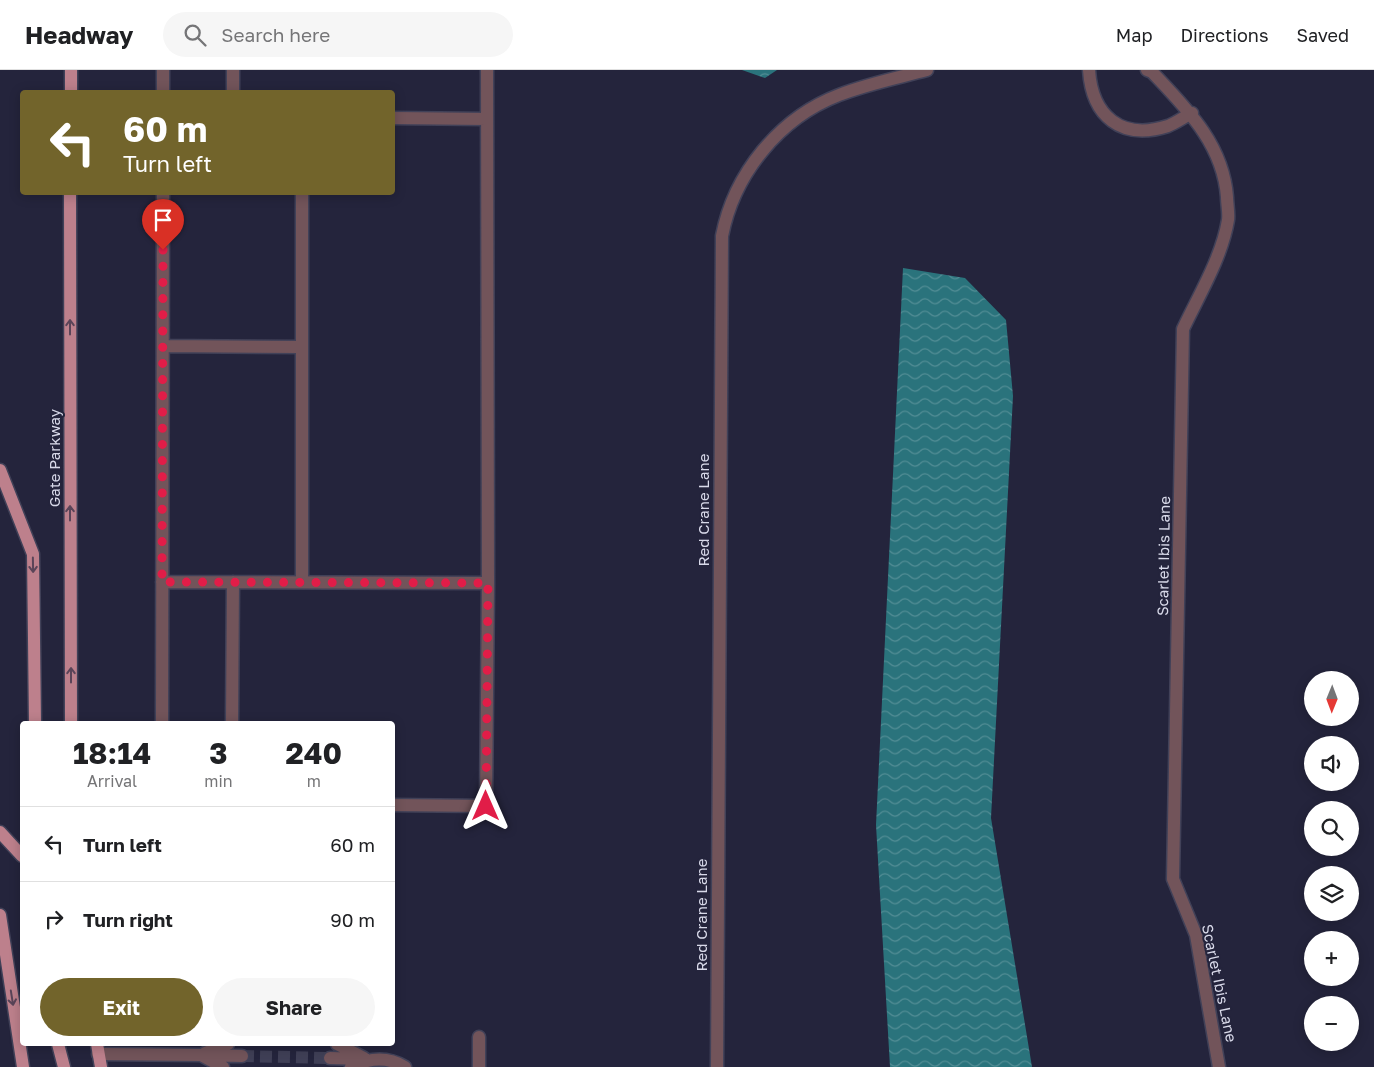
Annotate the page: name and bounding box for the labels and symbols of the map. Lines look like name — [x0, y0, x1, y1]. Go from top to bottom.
pin — [142, 199, 184, 250]
one-way arrow — [65, 320, 75, 336]
street label: Gate Parkway — [45, 408, 63, 507]
street label: Red Crane Lane — [694, 453, 712, 566]
street label: Scarlet Ibis Lane — [1153, 496, 1173, 616]
one-way arrow — [65, 505, 75, 521]
one-way arrow — [28, 556, 38, 573]
one-way arrow — [66, 667, 76, 684]
north arrow — [1304, 671, 1359, 726]
position arrow — [459, 779, 511, 831]
street label: Red Crane Lane — [692, 858, 710, 971]
street label: Scarlet Ibis Lane — [1199, 922, 1241, 1044]
one-way arrow — [7, 990, 17, 1006]

